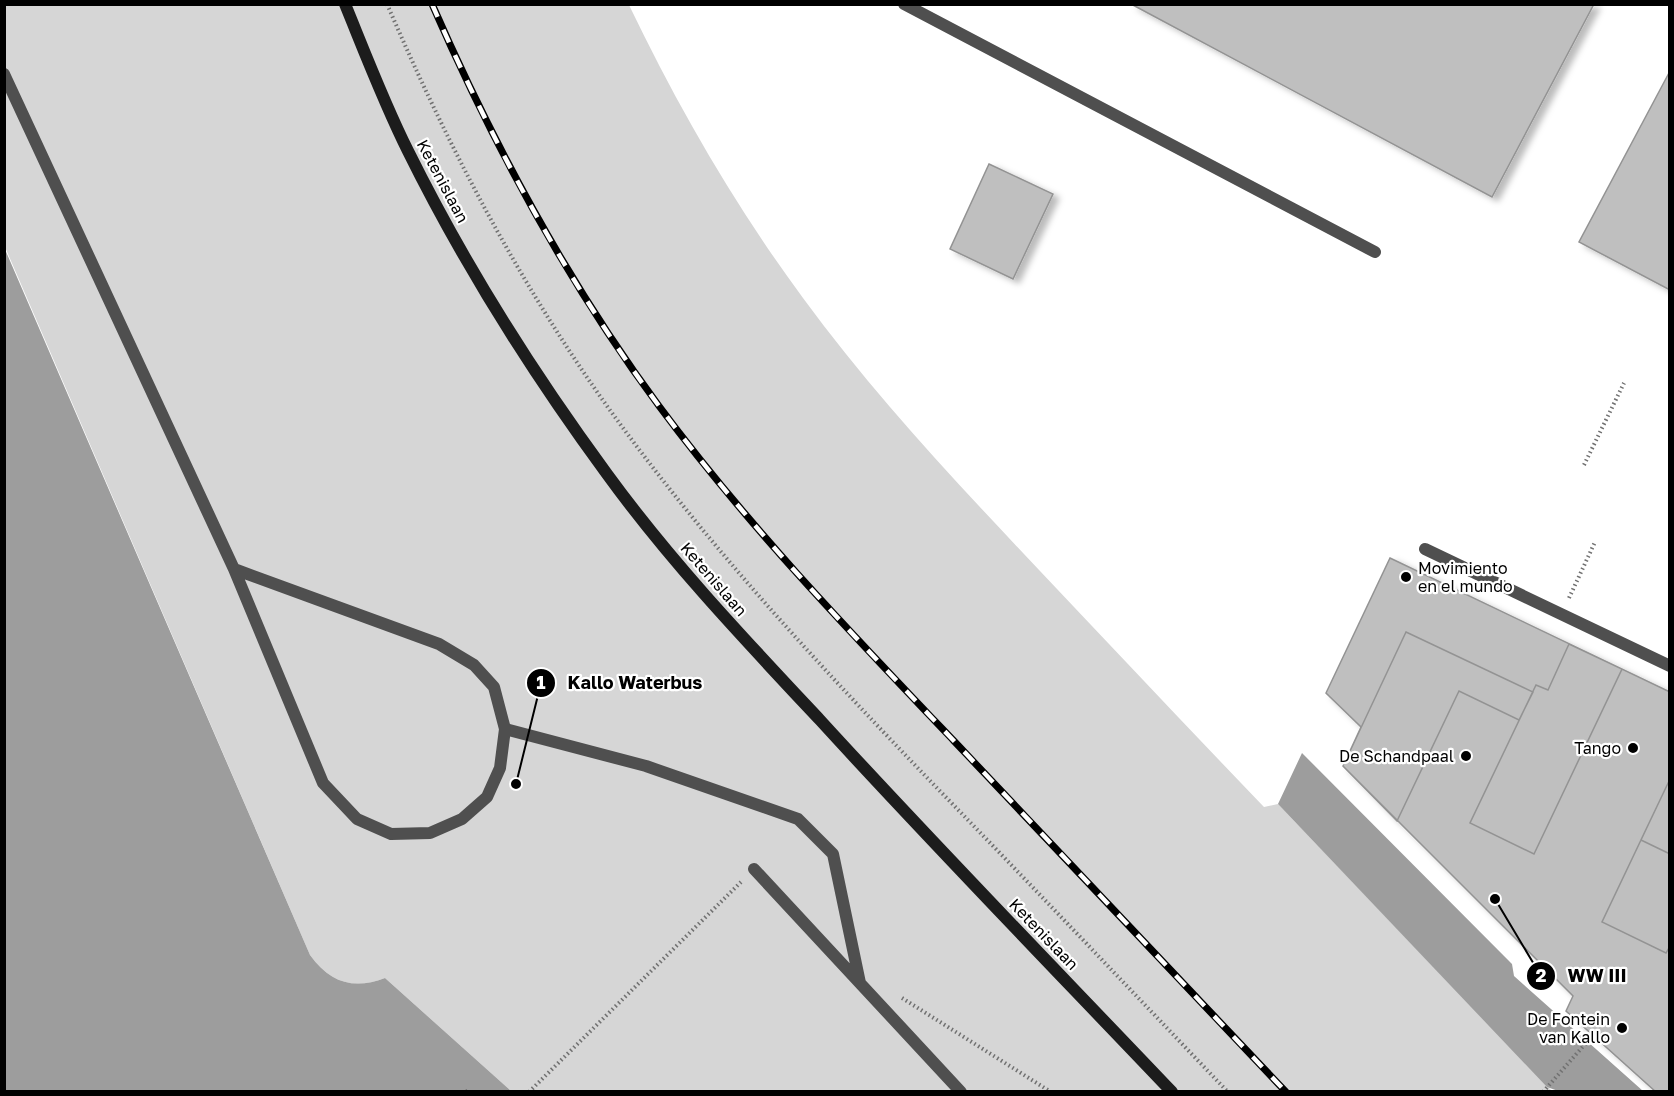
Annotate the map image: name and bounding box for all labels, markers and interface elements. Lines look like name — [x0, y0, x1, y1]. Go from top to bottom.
street label: Ketenislaan — [413, 136, 473, 226]
street label: Ketenislaan — [676, 538, 752, 620]
place label: Movimiento en el mundo — [1418, 558, 1513, 596]
marker: Movimiento en el mundo — [1399, 570, 1413, 584]
callout: Kallo Waterbus — [526, 665, 714, 701]
text: 1 — [536, 671, 546, 693]
text: Kallo Waterbus — [568, 671, 702, 693]
place label: Tango — [1574, 738, 1621, 758]
marker: Tango — [1626, 741, 1640, 755]
place label: De Schandpaal — [1339, 746, 1454, 766]
marker: De Schandpaal — [1459, 749, 1473, 763]
street label: Ketenislaan — [1005, 894, 1083, 974]
callout: WW III — [1526, 958, 1639, 994]
text: 2 — [1536, 964, 1547, 986]
text: WW III — [1567, 964, 1627, 986]
place label: De Fontein van Kallo — [1527, 1009, 1610, 1047]
marker: De Fontein van Kallo — [1615, 1021, 1629, 1035]

